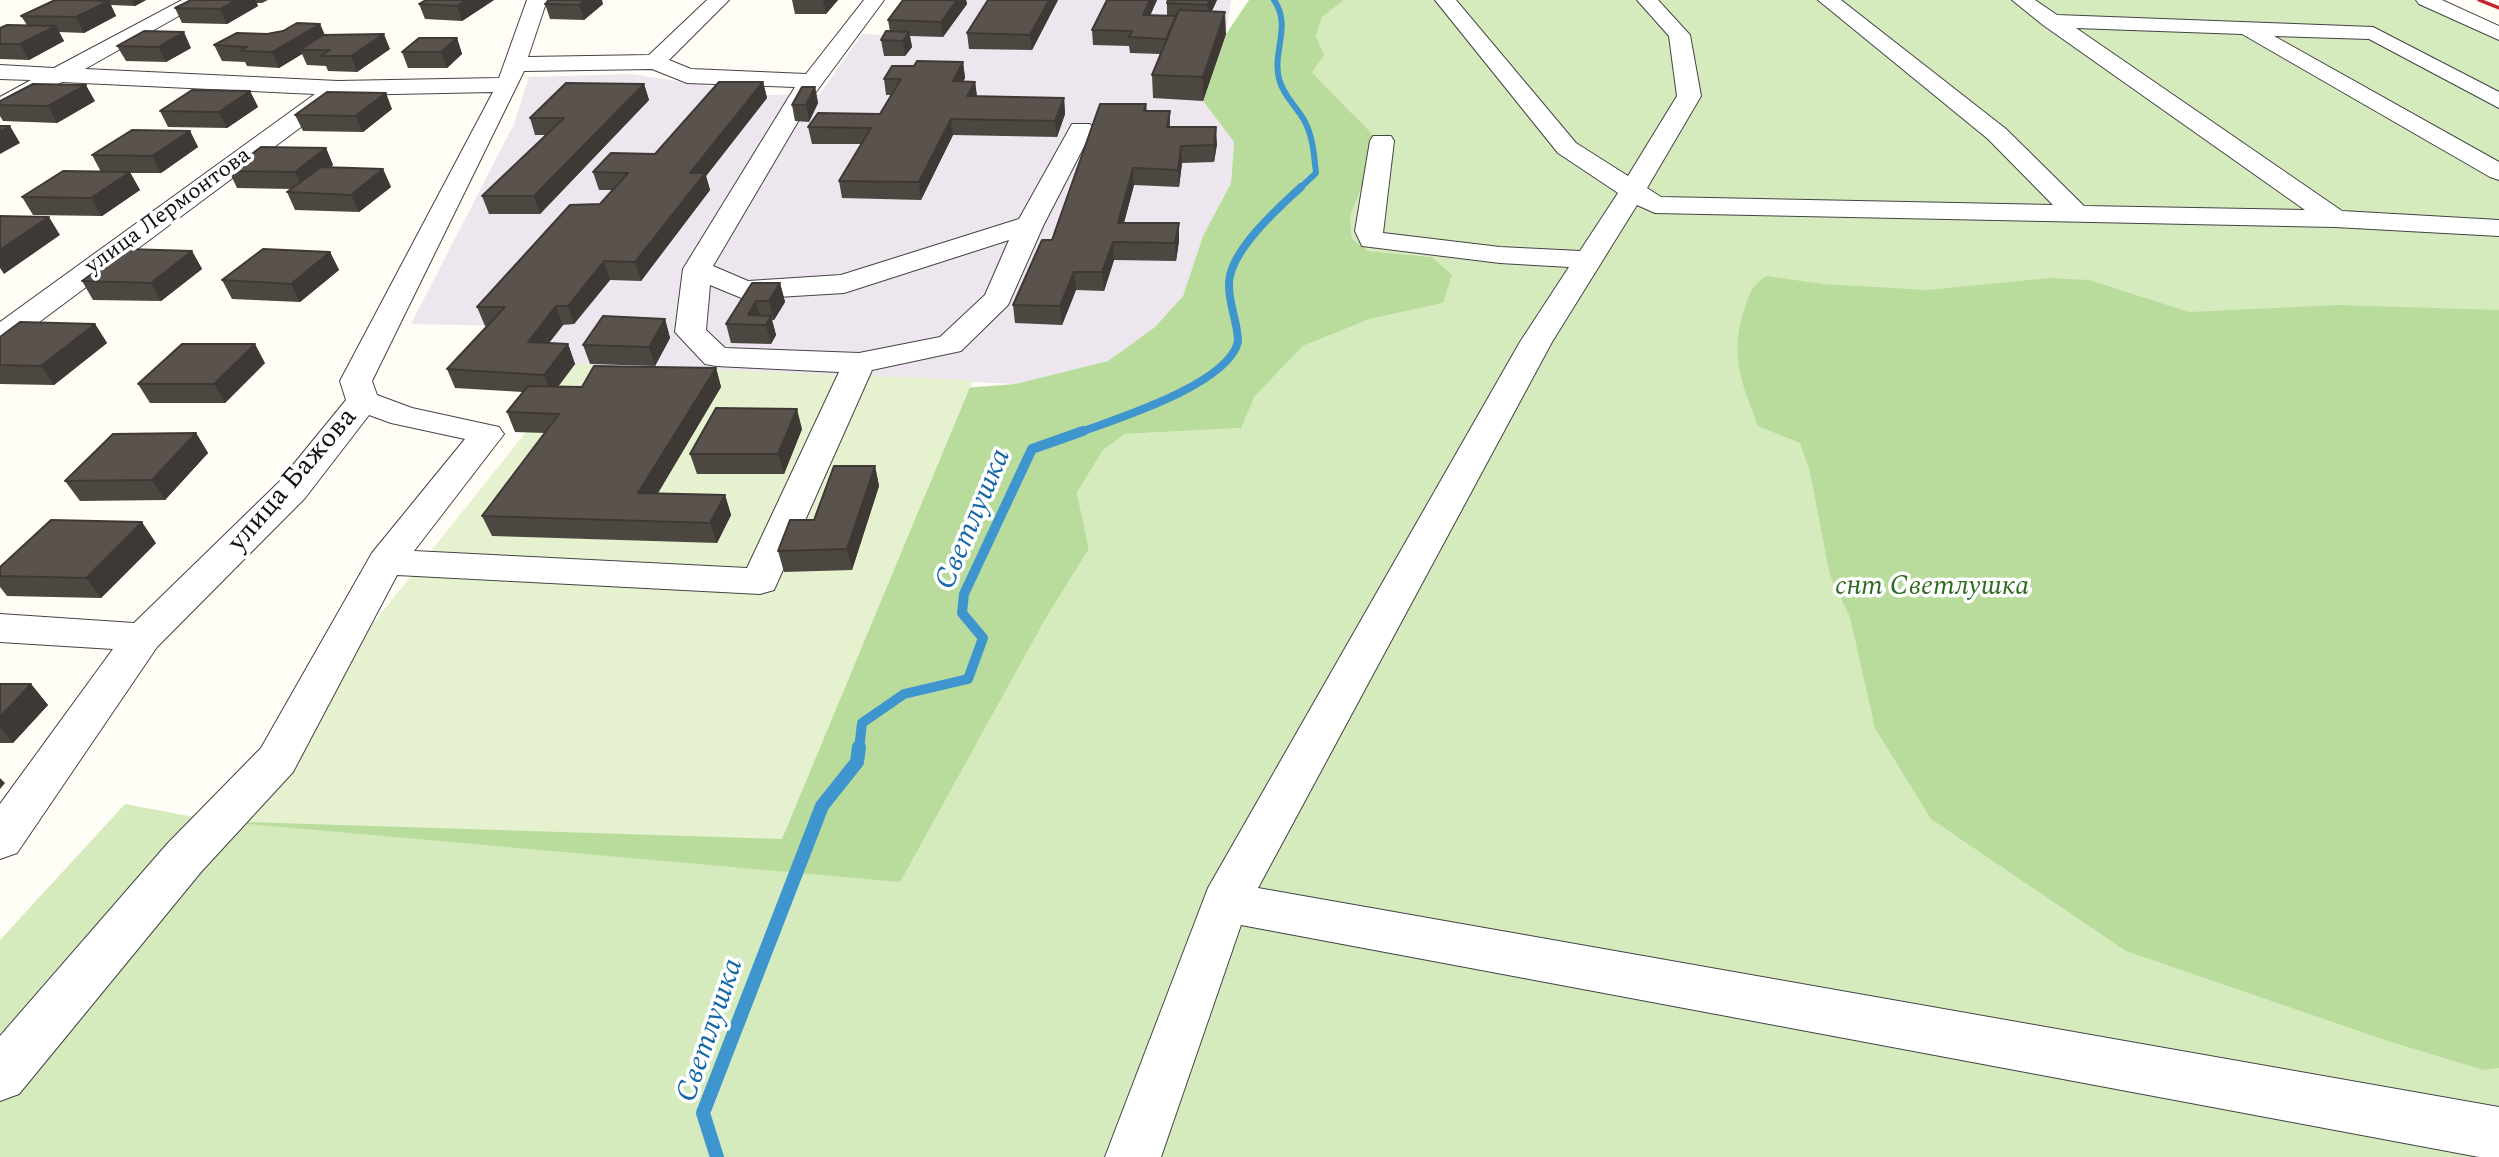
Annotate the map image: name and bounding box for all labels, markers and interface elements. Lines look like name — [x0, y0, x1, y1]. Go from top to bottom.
street label: улица Лермонтова — [81, 143, 257, 281]
street label: улица Бажова — [222, 402, 366, 560]
water label: Светлушка — [929, 444, 1021, 596]
park label: снт Светлушка — [1835, 572, 2029, 606]
water label: Светлушка — [671, 954, 753, 1108]

